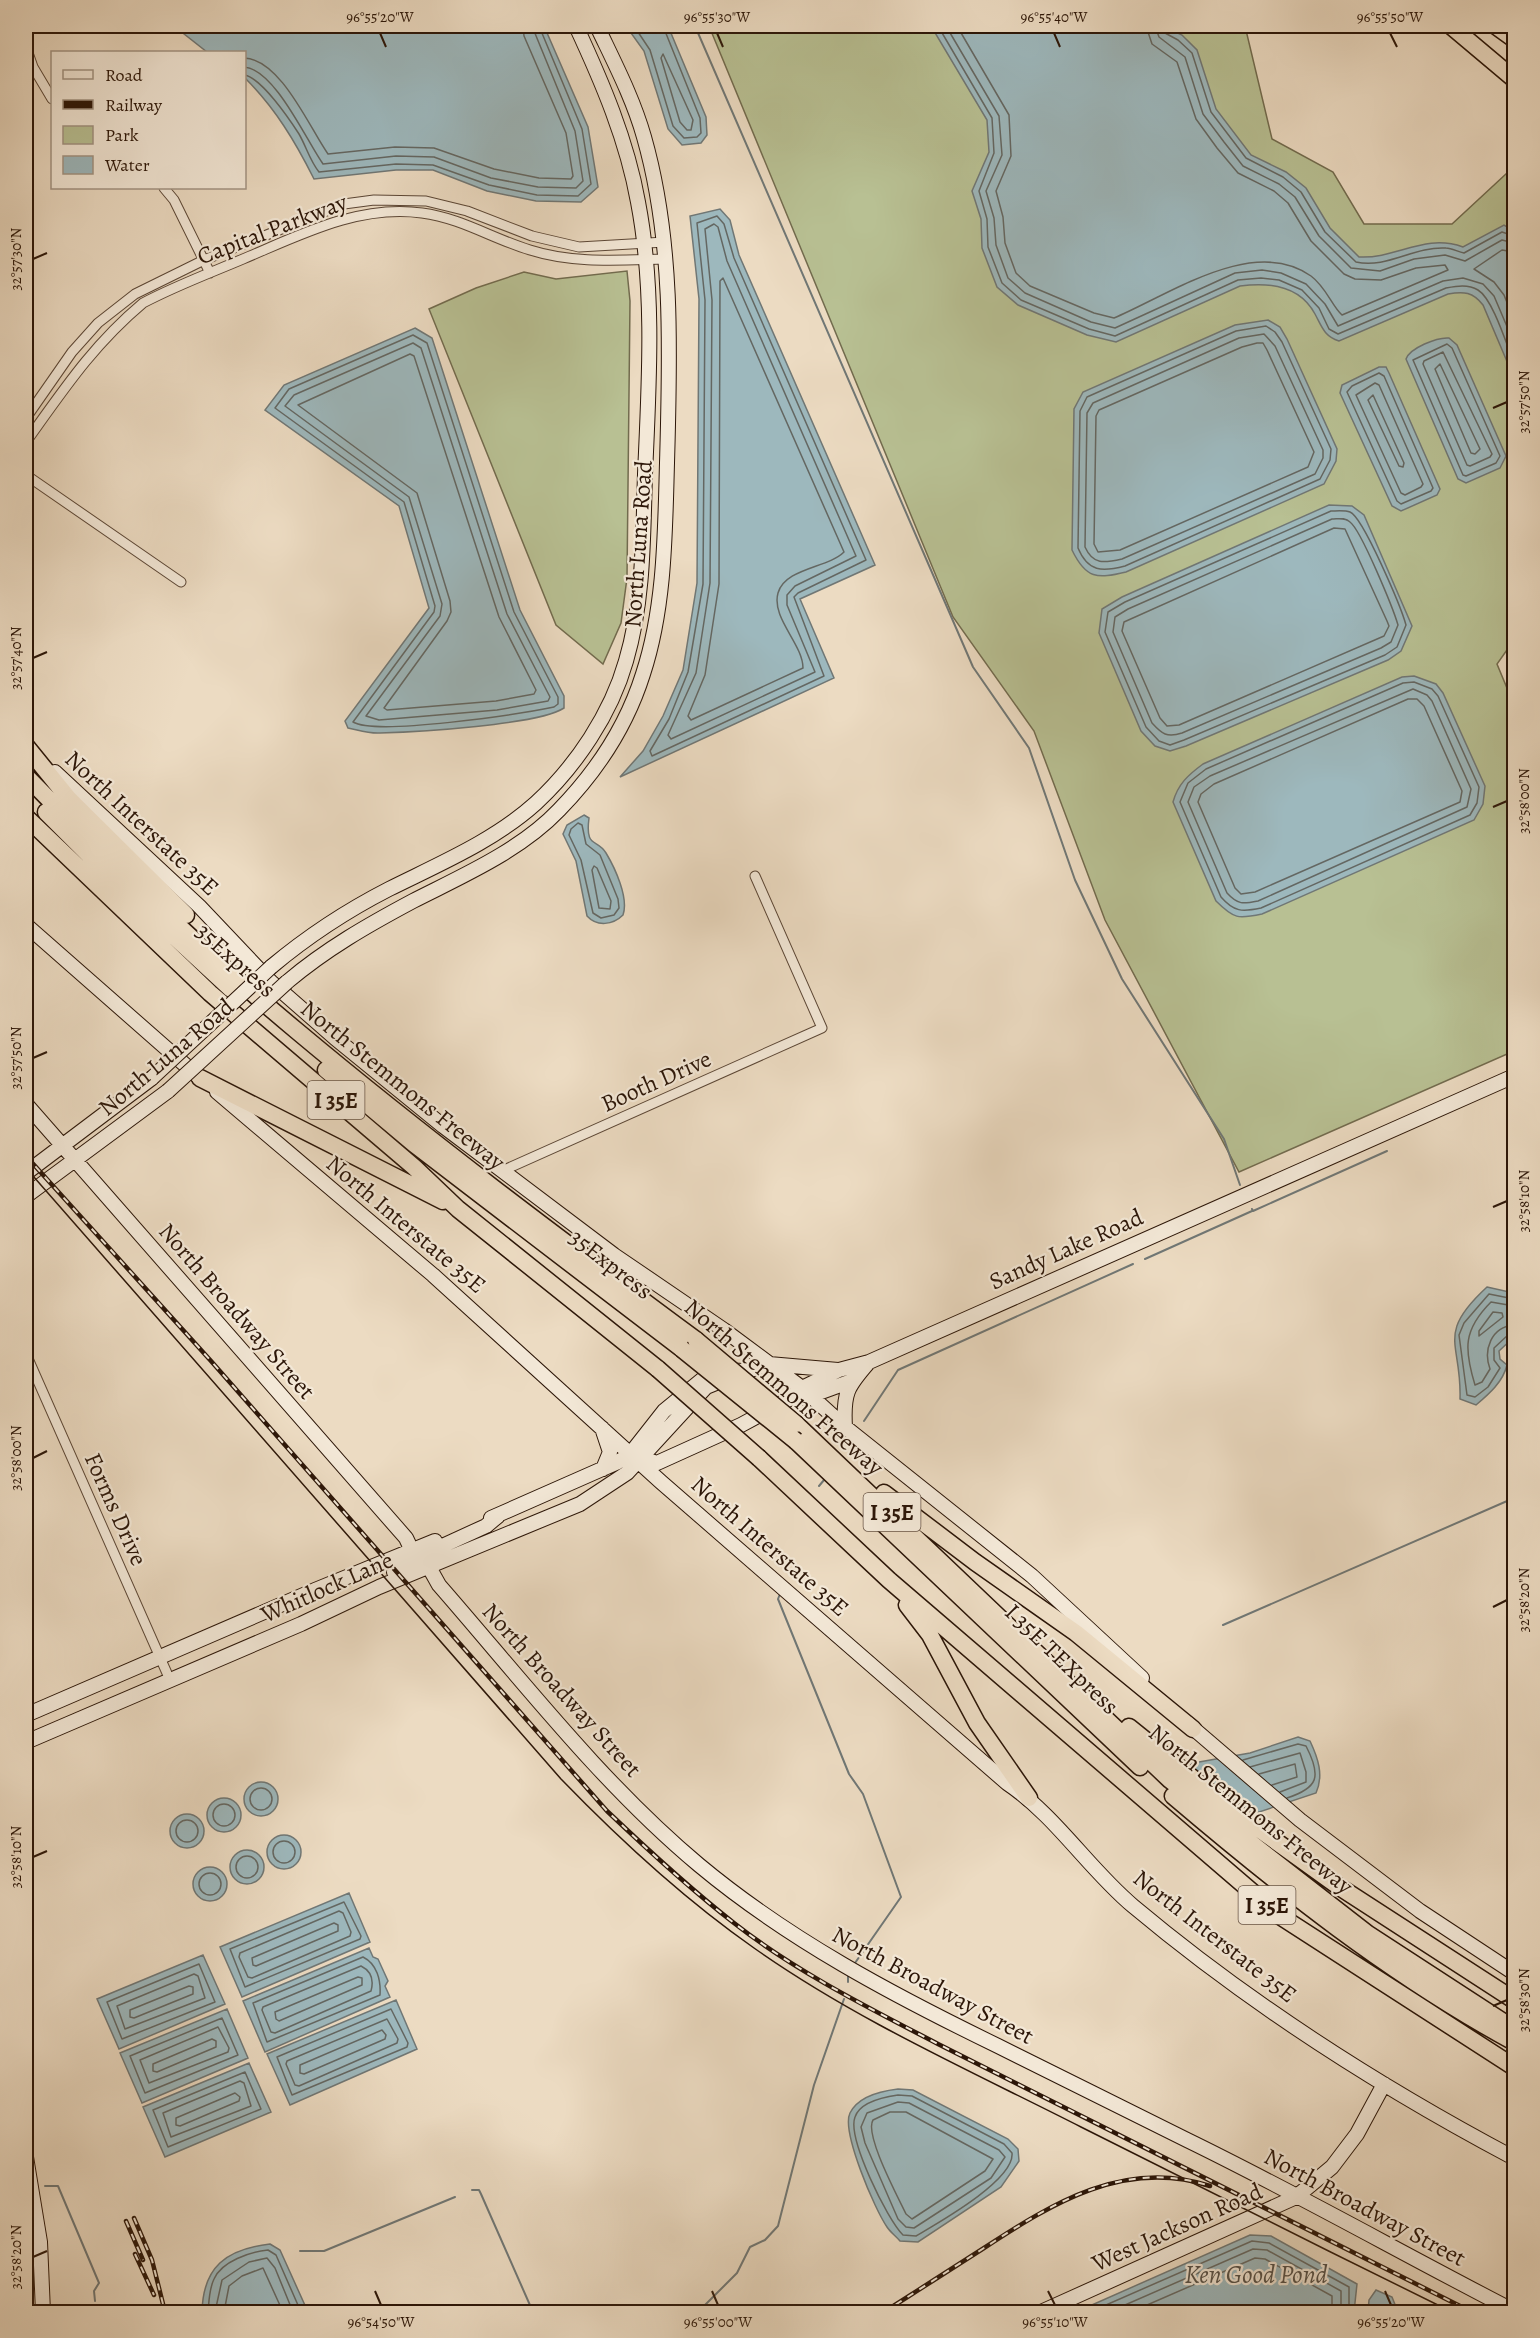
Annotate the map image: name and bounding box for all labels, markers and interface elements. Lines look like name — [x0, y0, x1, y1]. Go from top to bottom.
text: 96°55'20"W — [346, 7, 414, 27]
text: 96°55'30"W — [684, 7, 750, 27]
text: 96°55'40"W — [1020, 7, 1088, 27]
text: 96°55'50"W — [1357, 7, 1423, 27]
legend — [51, 51, 246, 189]
text: Road — [105, 63, 143, 87]
text: Railway — [105, 93, 163, 117]
text: Park — [105, 123, 139, 147]
text: Water — [104, 153, 150, 177]
street label: Capital Parkway — [192, 186, 352, 272]
text: 32°57'30"N — [6, 227, 26, 290]
text: 32°57'50"N — [1514, 370, 1534, 434]
street label: North Luna Road — [616, 459, 660, 629]
text: 32°57'40"N — [6, 626, 26, 690]
street label: North Interstate 35E — [58, 743, 226, 903]
text: 32°58'00"N — [1514, 768, 1534, 834]
street label: 35Express — [189, 915, 283, 1005]
street label: North Luna Road — [92, 991, 241, 1123]
street label: North Stemmons Freeway — [294, 992, 512, 1178]
text: 32°57'50"N — [6, 1026, 26, 1090]
street label: Booth Drive — [596, 1043, 716, 1119]
road number: I 35E — [308, 1081, 364, 1119]
street label: North Interstate 35E — [319, 1148, 493, 1300]
text: 32°58'10"N — [1514, 1169, 1534, 1232]
street label: Sandy Lake Road — [984, 1201, 1148, 1297]
street label: North Broadway Street — [151, 1216, 323, 1406]
street label: 35Express — [563, 1221, 659, 1307]
street label: North Stemmons Freeway — [677, 1291, 891, 1483]
text: 32°58'00"N — [6, 1425, 26, 1491]
street label: Forms Drive — [77, 1447, 155, 1571]
street label: North Interstate 35E — [684, 1468, 856, 1624]
road number: I 35E — [864, 1493, 920, 1531]
street label: Whitlock Lane — [255, 1544, 398, 1631]
text: 32°58'20"N — [1514, 1567, 1534, 1632]
street label: North Broadway Street — [475, 1596, 649, 1784]
street label: I 35E TEXpress — [998, 1596, 1126, 1722]
street label: North Stemmons Freeway — [1142, 1716, 1360, 1902]
text: 32°58'10"N — [6, 1825, 26, 1888]
street label: North Interstate 35E — [1127, 1862, 1303, 2010]
road number: I 35E — [1238, 1886, 1296, 1924]
street label: North Broadway Street — [827, 1918, 1040, 2052]
text: 32°58'30"N — [1514, 1968, 1534, 2032]
street label: North Broadway Street — [1259, 2140, 1472, 2274]
street label: West Jackson Road — [1086, 2175, 1267, 2279]
text: 32°58'20"N — [6, 2224, 26, 2289]
water label: Ken Good Pond — [1184, 2257, 1328, 2292]
text: 96°54'50"W — [347, 2312, 415, 2332]
text: 96°55'00"W — [684, 2312, 752, 2332]
text: 96°55'10"W — [1022, 2312, 1088, 2332]
text: 96°55'20"W — [1357, 2312, 1425, 2332]

